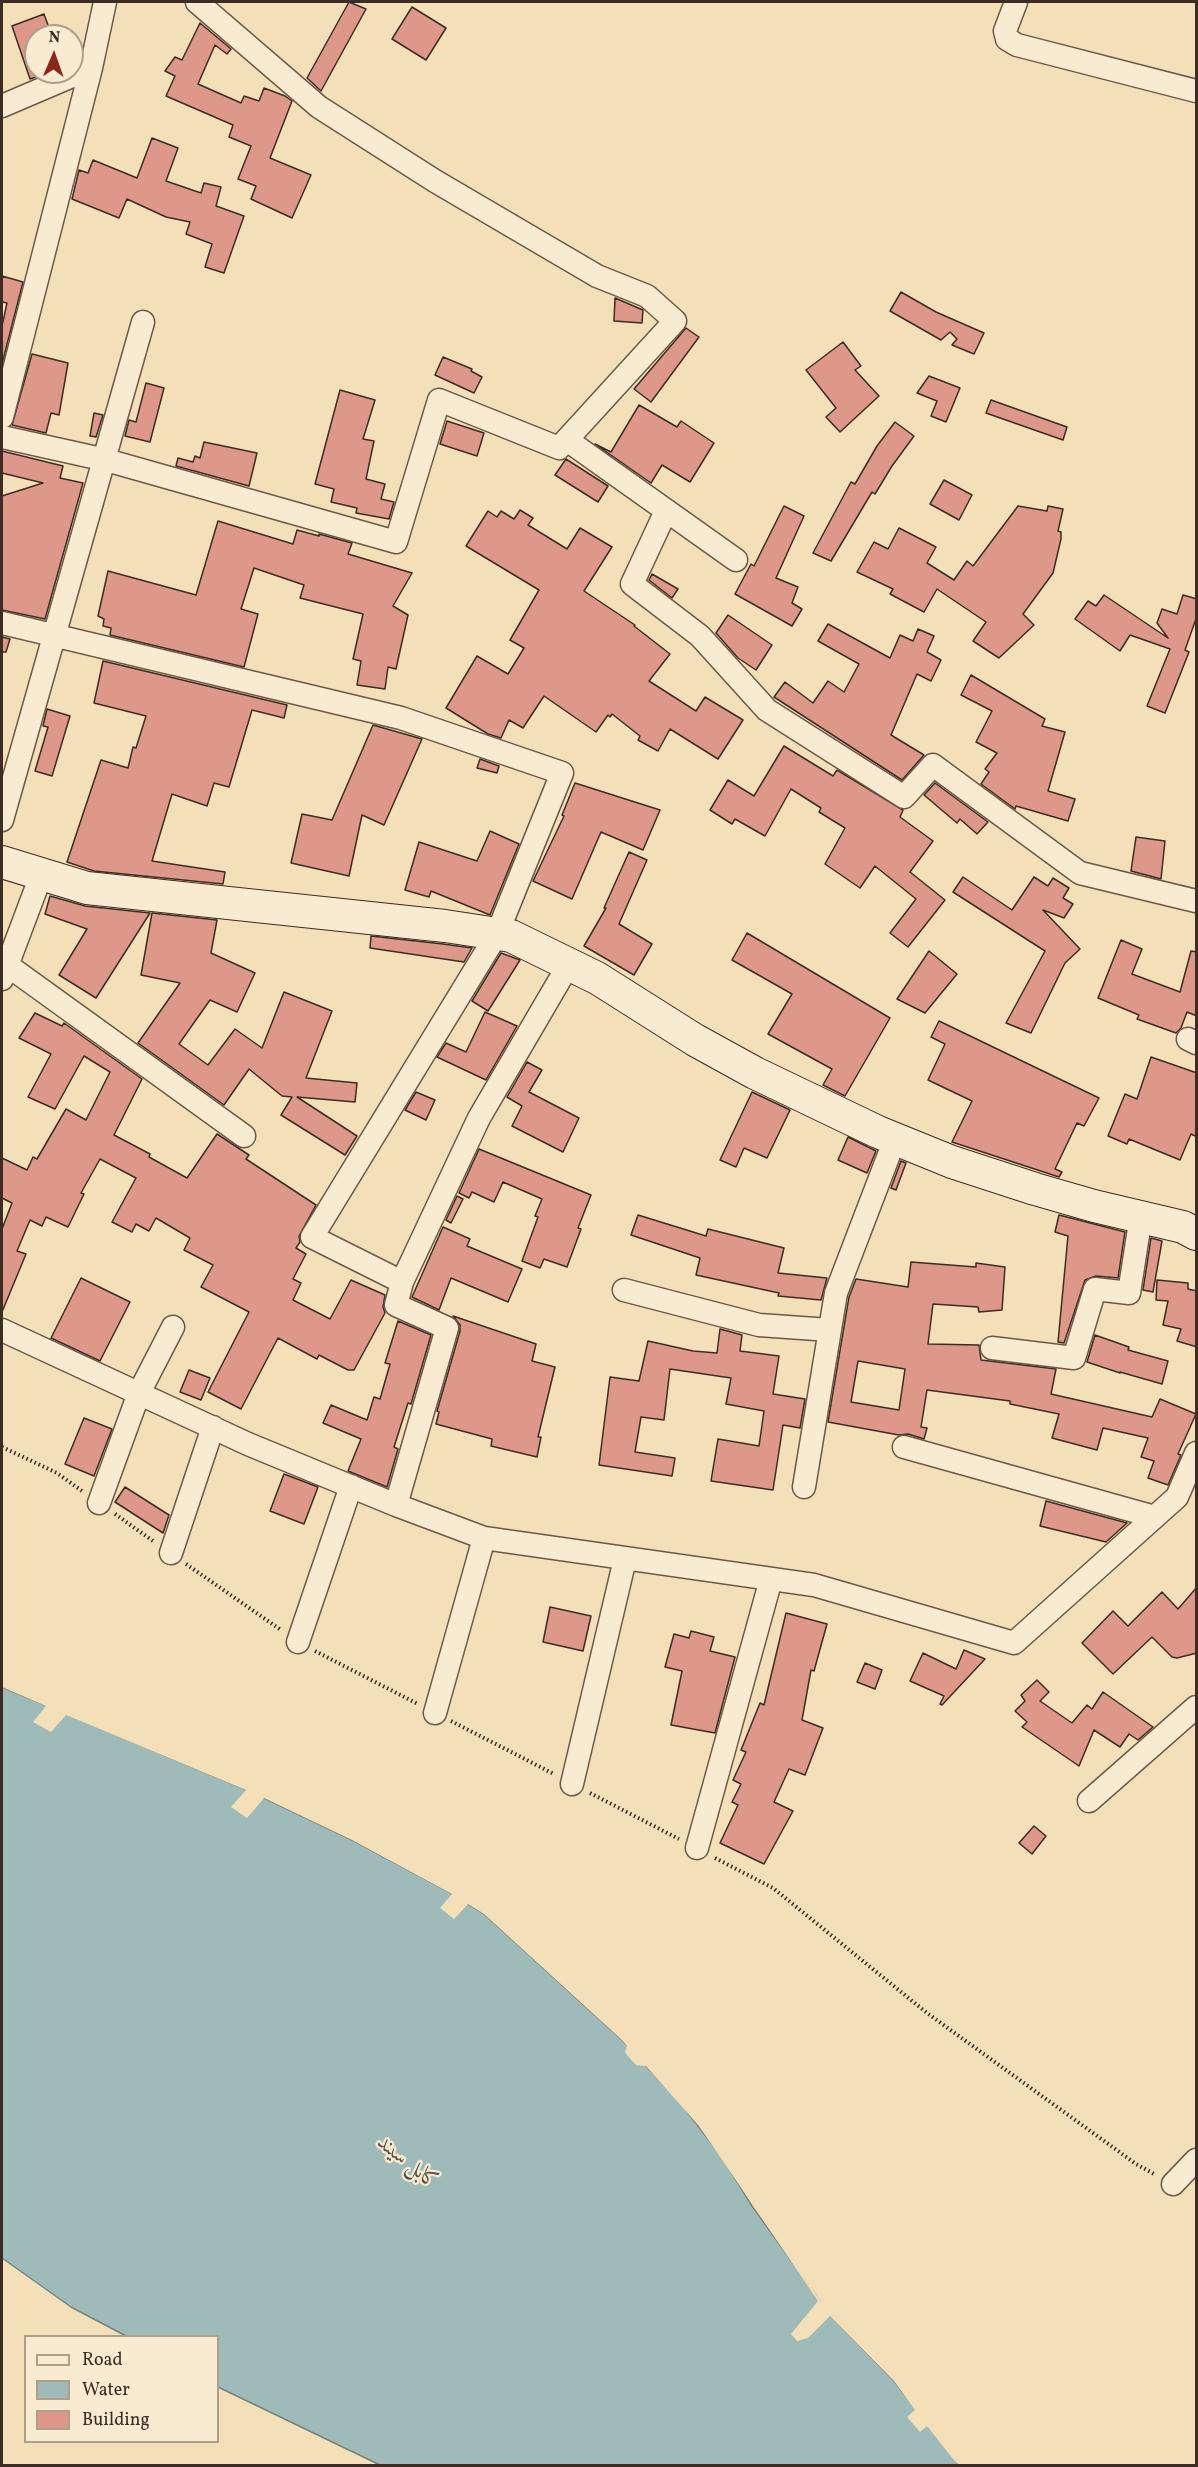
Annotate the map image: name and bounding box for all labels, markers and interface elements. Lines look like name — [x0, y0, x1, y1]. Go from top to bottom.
north arrow — [24, 24, 84, 84]
text: N — [48, 27, 61, 49]
water label: کابل سيند — [370, 2131, 444, 2197]
legend — [24, 2335, 219, 2443]
text: Road — [82, 2348, 123, 2373]
text: Water — [82, 2378, 130, 2403]
text: Building — [82, 2408, 150, 2433]

